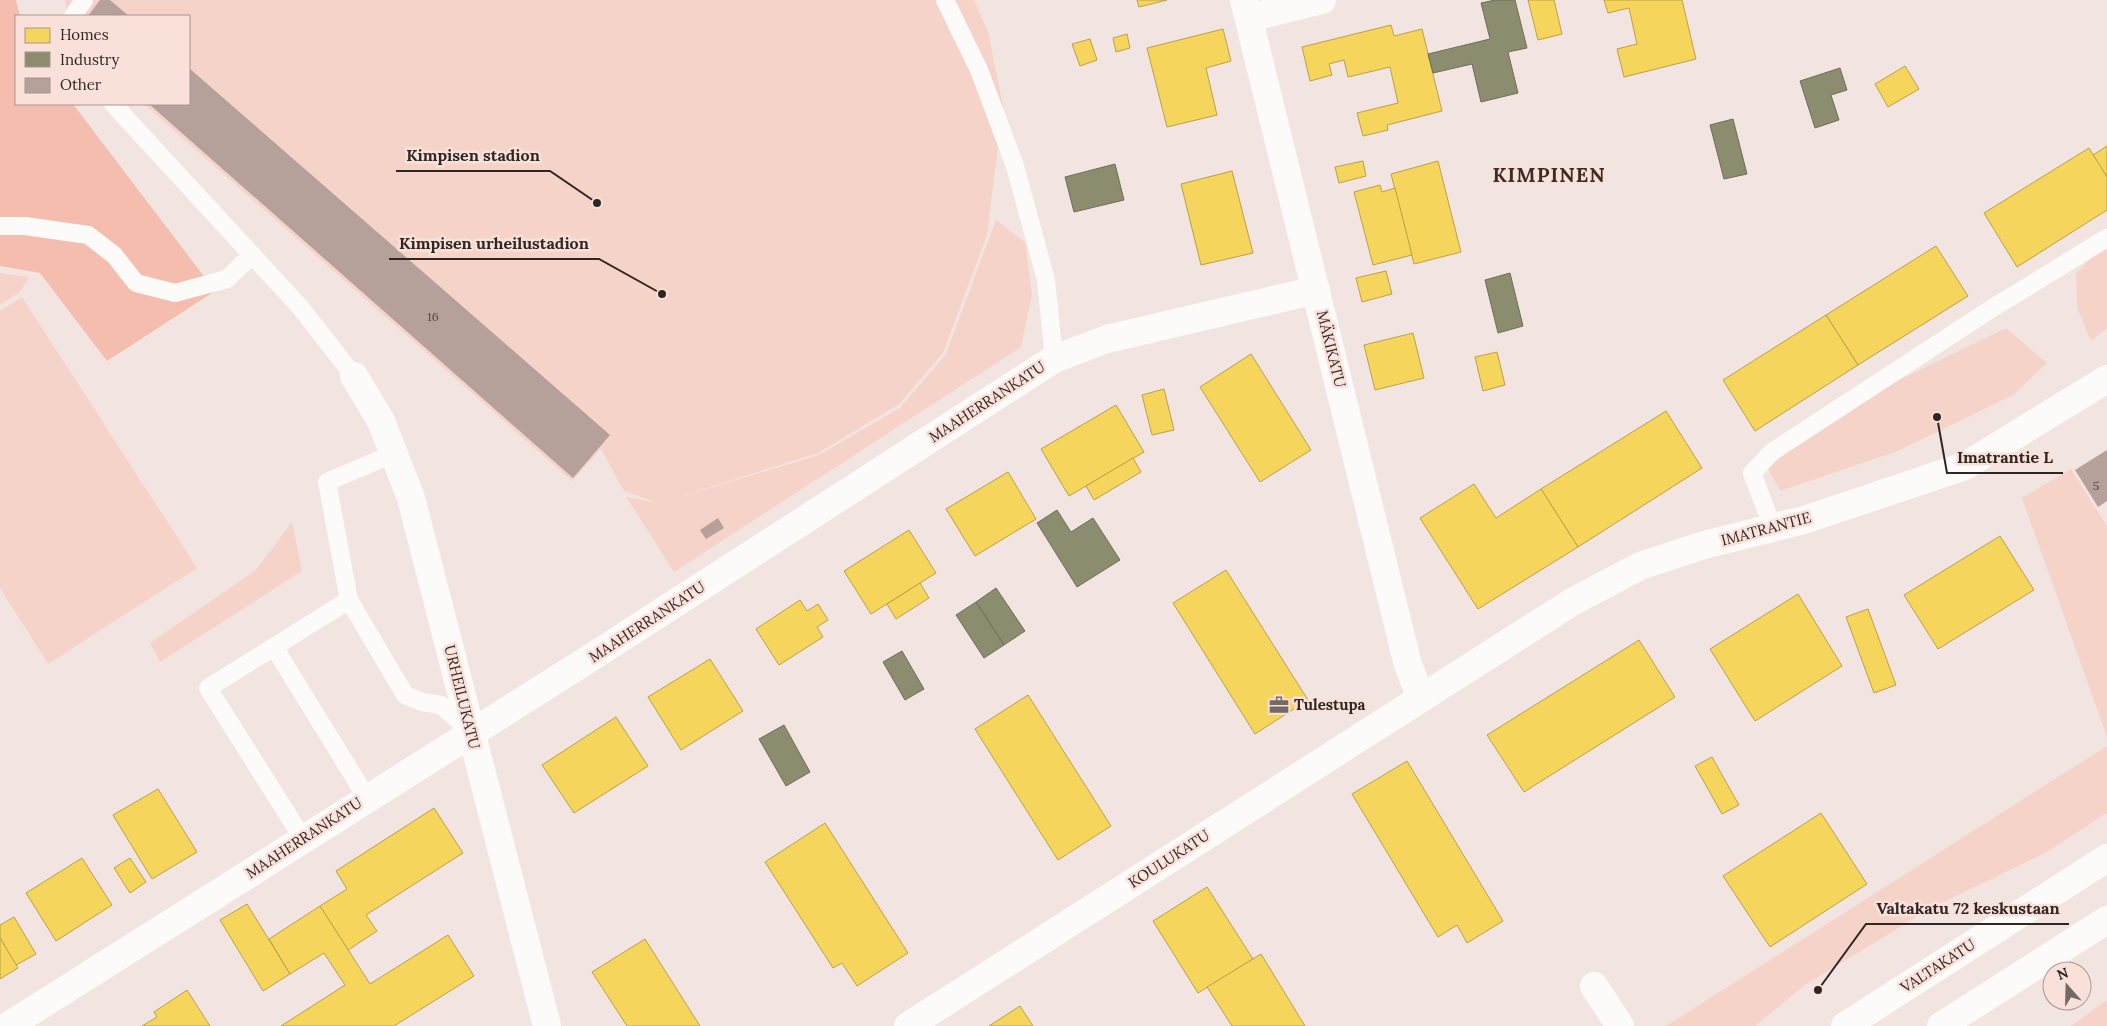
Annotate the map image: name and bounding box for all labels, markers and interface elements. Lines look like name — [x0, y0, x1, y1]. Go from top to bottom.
legend — [15, 15, 190, 105]
text: Homes — [60, 25, 109, 44]
text: Industry — [60, 50, 119, 69]
text: Other — [60, 75, 102, 94]
callout: Kimpisen stadion — [396, 140, 550, 171]
text: Kimpisen stadion — [406, 145, 540, 165]
district label: KIMPINEN — [1492, 162, 1606, 187]
callout: Kimpisen urheilustadion — [389, 228, 599, 259]
text: Kimpisen urheilustadion — [399, 233, 589, 253]
street label: MÄKIKATU — [1313, 308, 1350, 389]
house number: 16 — [427, 309, 439, 324]
street label: MAAHERRANKATU — [925, 357, 1048, 446]
callout: Imatrantie L — [1947, 442, 2063, 473]
text: Imatrantie L — [1957, 447, 2053, 467]
house number: 5 — [2093, 478, 2099, 493]
street label: IMATRANTIE — [1719, 507, 1813, 550]
street label: MAAHERRANKATU — [585, 577, 708, 666]
street label: URHEILUKATU — [440, 643, 485, 751]
office icon: Tulestupa — [1268, 694, 1290, 716]
place label: Tulestupa — [1294, 695, 1366, 714]
street label: MAAHERRANKATU — [242, 793, 365, 882]
street label: KOULUKATU — [1125, 825, 1213, 892]
callout: Valtakatu 72 keskustaan — [1866, 893, 2069, 924]
text: Valtakatu 72 keskustaan — [1876, 898, 2060, 918]
street label: VALTAKATU — [1896, 934, 1979, 997]
north arrow — [2042, 961, 2092, 1011]
text: N — [2054, 963, 2071, 984]

